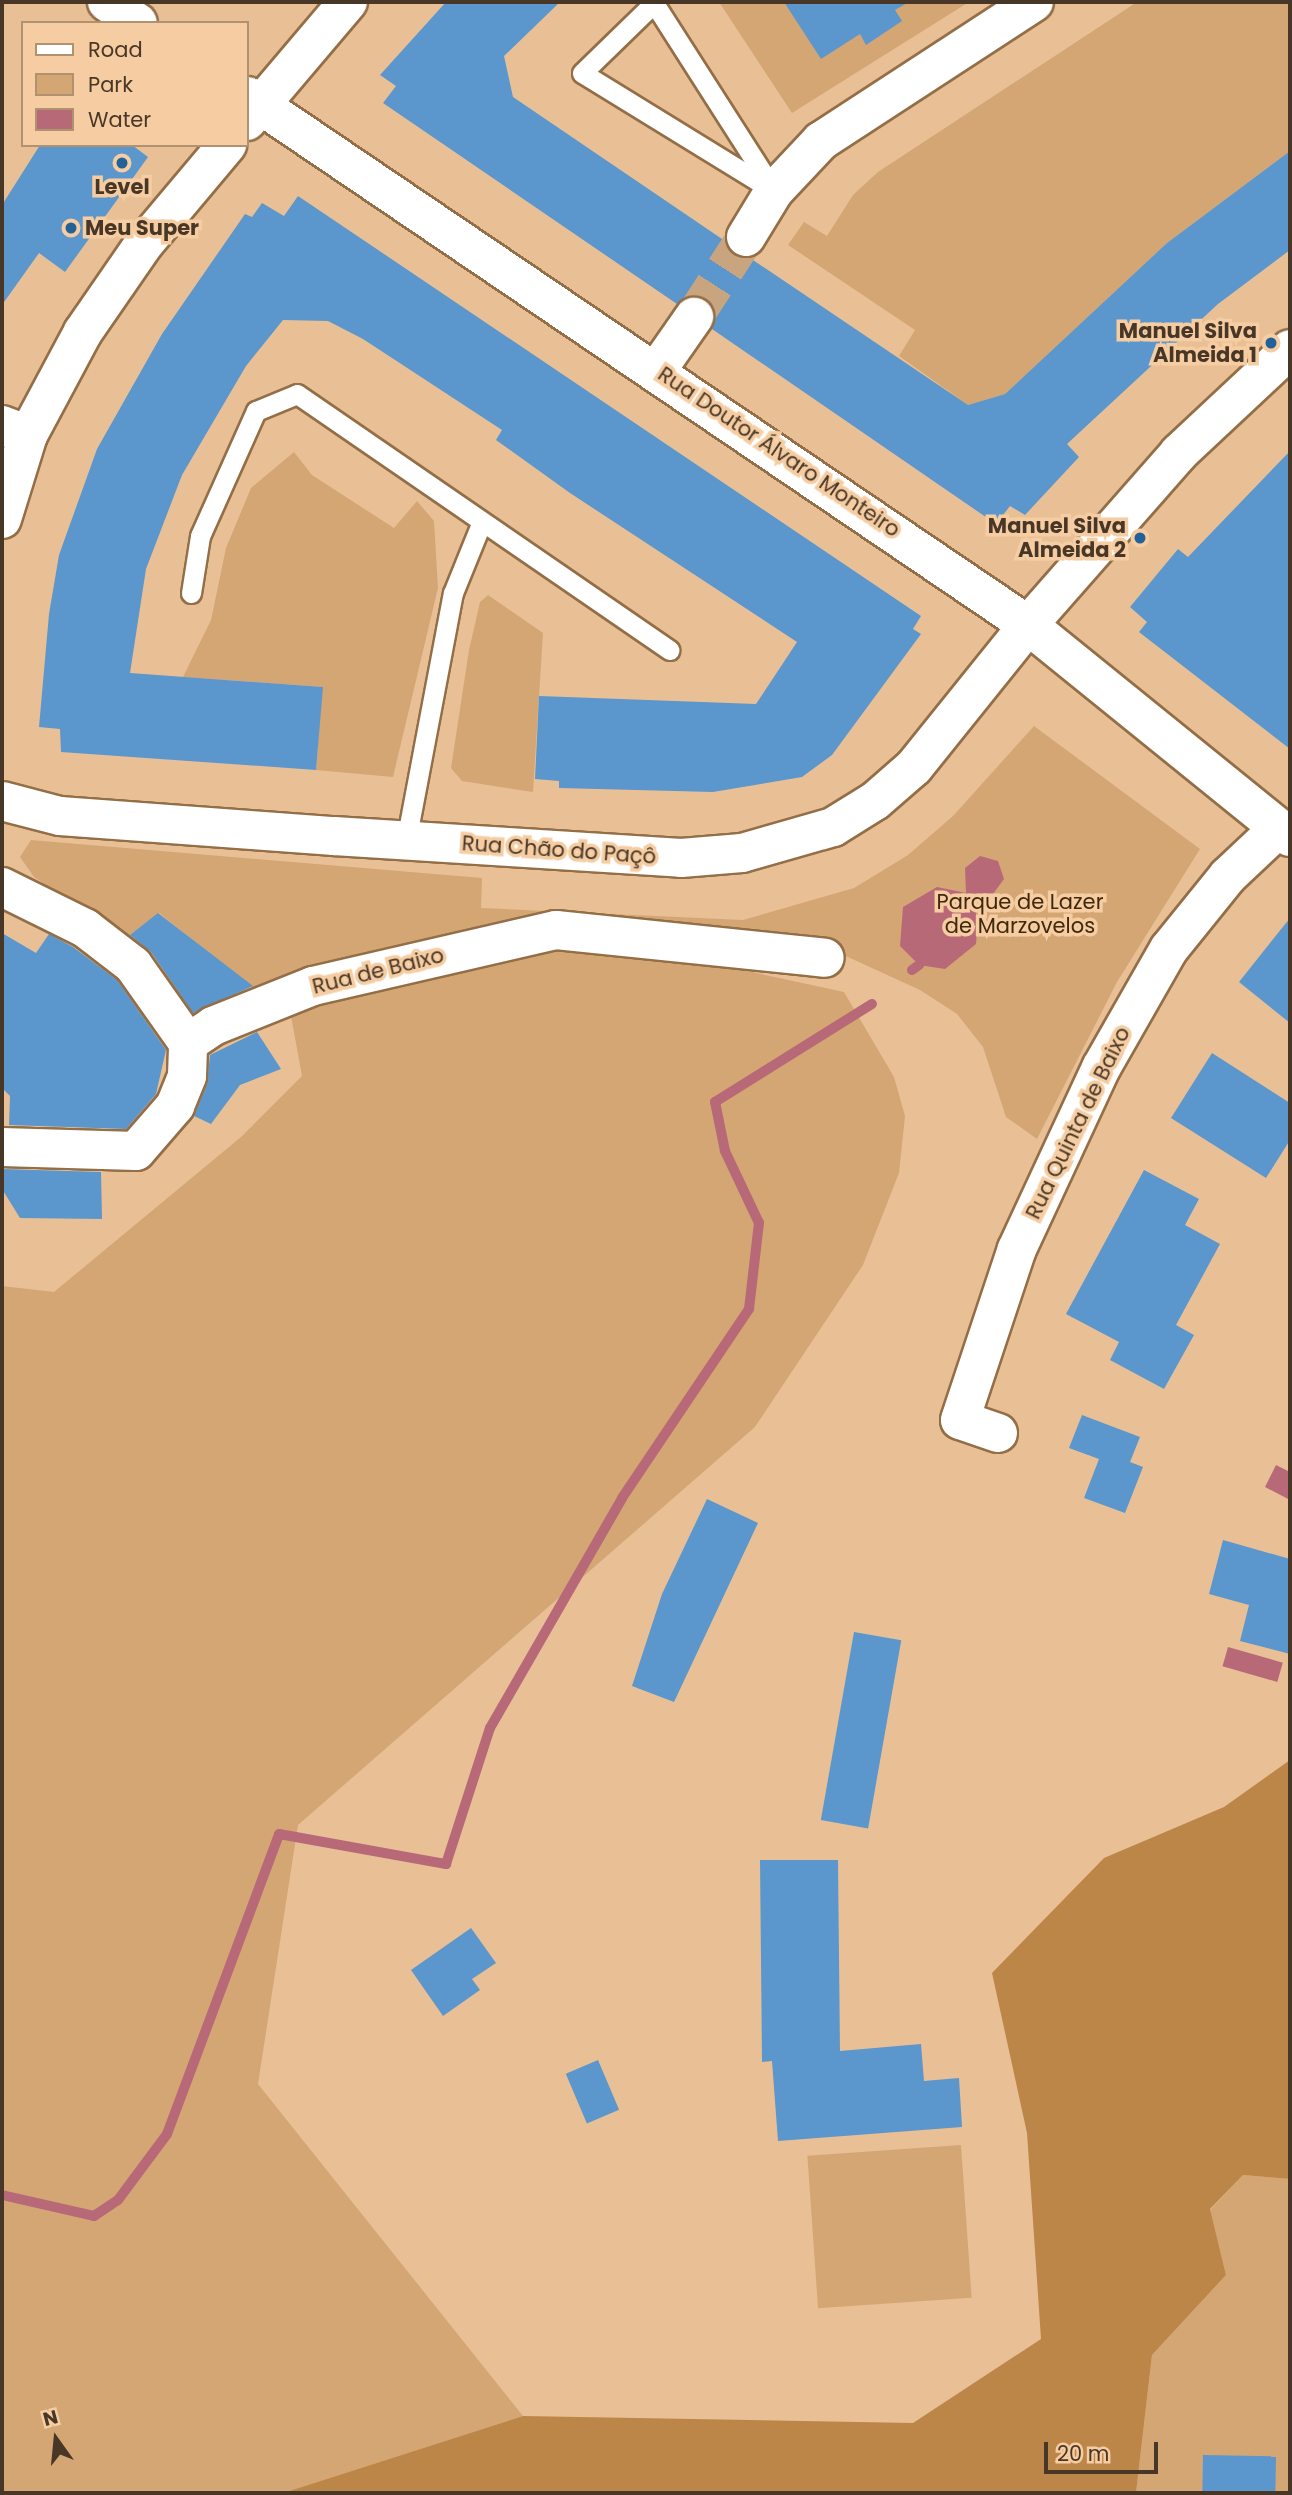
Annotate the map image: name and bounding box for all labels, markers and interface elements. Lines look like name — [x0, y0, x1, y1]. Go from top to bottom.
legend — [21, 21, 248, 147]
text: Road — [88, 35, 143, 64]
text: Park — [88, 70, 133, 99]
text: Water — [88, 105, 151, 134]
marker: Level — [114, 155, 130, 171]
place label: Level — [94, 174, 150, 200]
place label: Meu Super — [85, 215, 199, 241]
marker: Meu Super — [63, 220, 79, 236]
place label: Manuel Silva Almeida 1 — [1119, 318, 1257, 368]
marker: Manuel Silva Almeida 1 — [1263, 335, 1279, 351]
street label: Rua Doutor Álvaro Monteiro — [653, 361, 905, 543]
place label: Manuel Silva Almeida 2 — [988, 513, 1126, 563]
marker: Manuel Silva Almeida 2 — [1132, 530, 1148, 546]
street label: Rua Chão do Paçô — [461, 831, 657, 869]
park label: Parque de Lazer de Marzovelos — [937, 889, 1103, 939]
street label: Rua de Baixo — [310, 942, 446, 1000]
street label: Rua Quinta de Baixo — [1021, 1023, 1135, 1223]
text: N — [40, 2403, 61, 2433]
north arrow — [21, 2404, 91, 2474]
scale bar — [1047, 2428, 1161, 2472]
text: 20 m — [1057, 2439, 1110, 2468]

